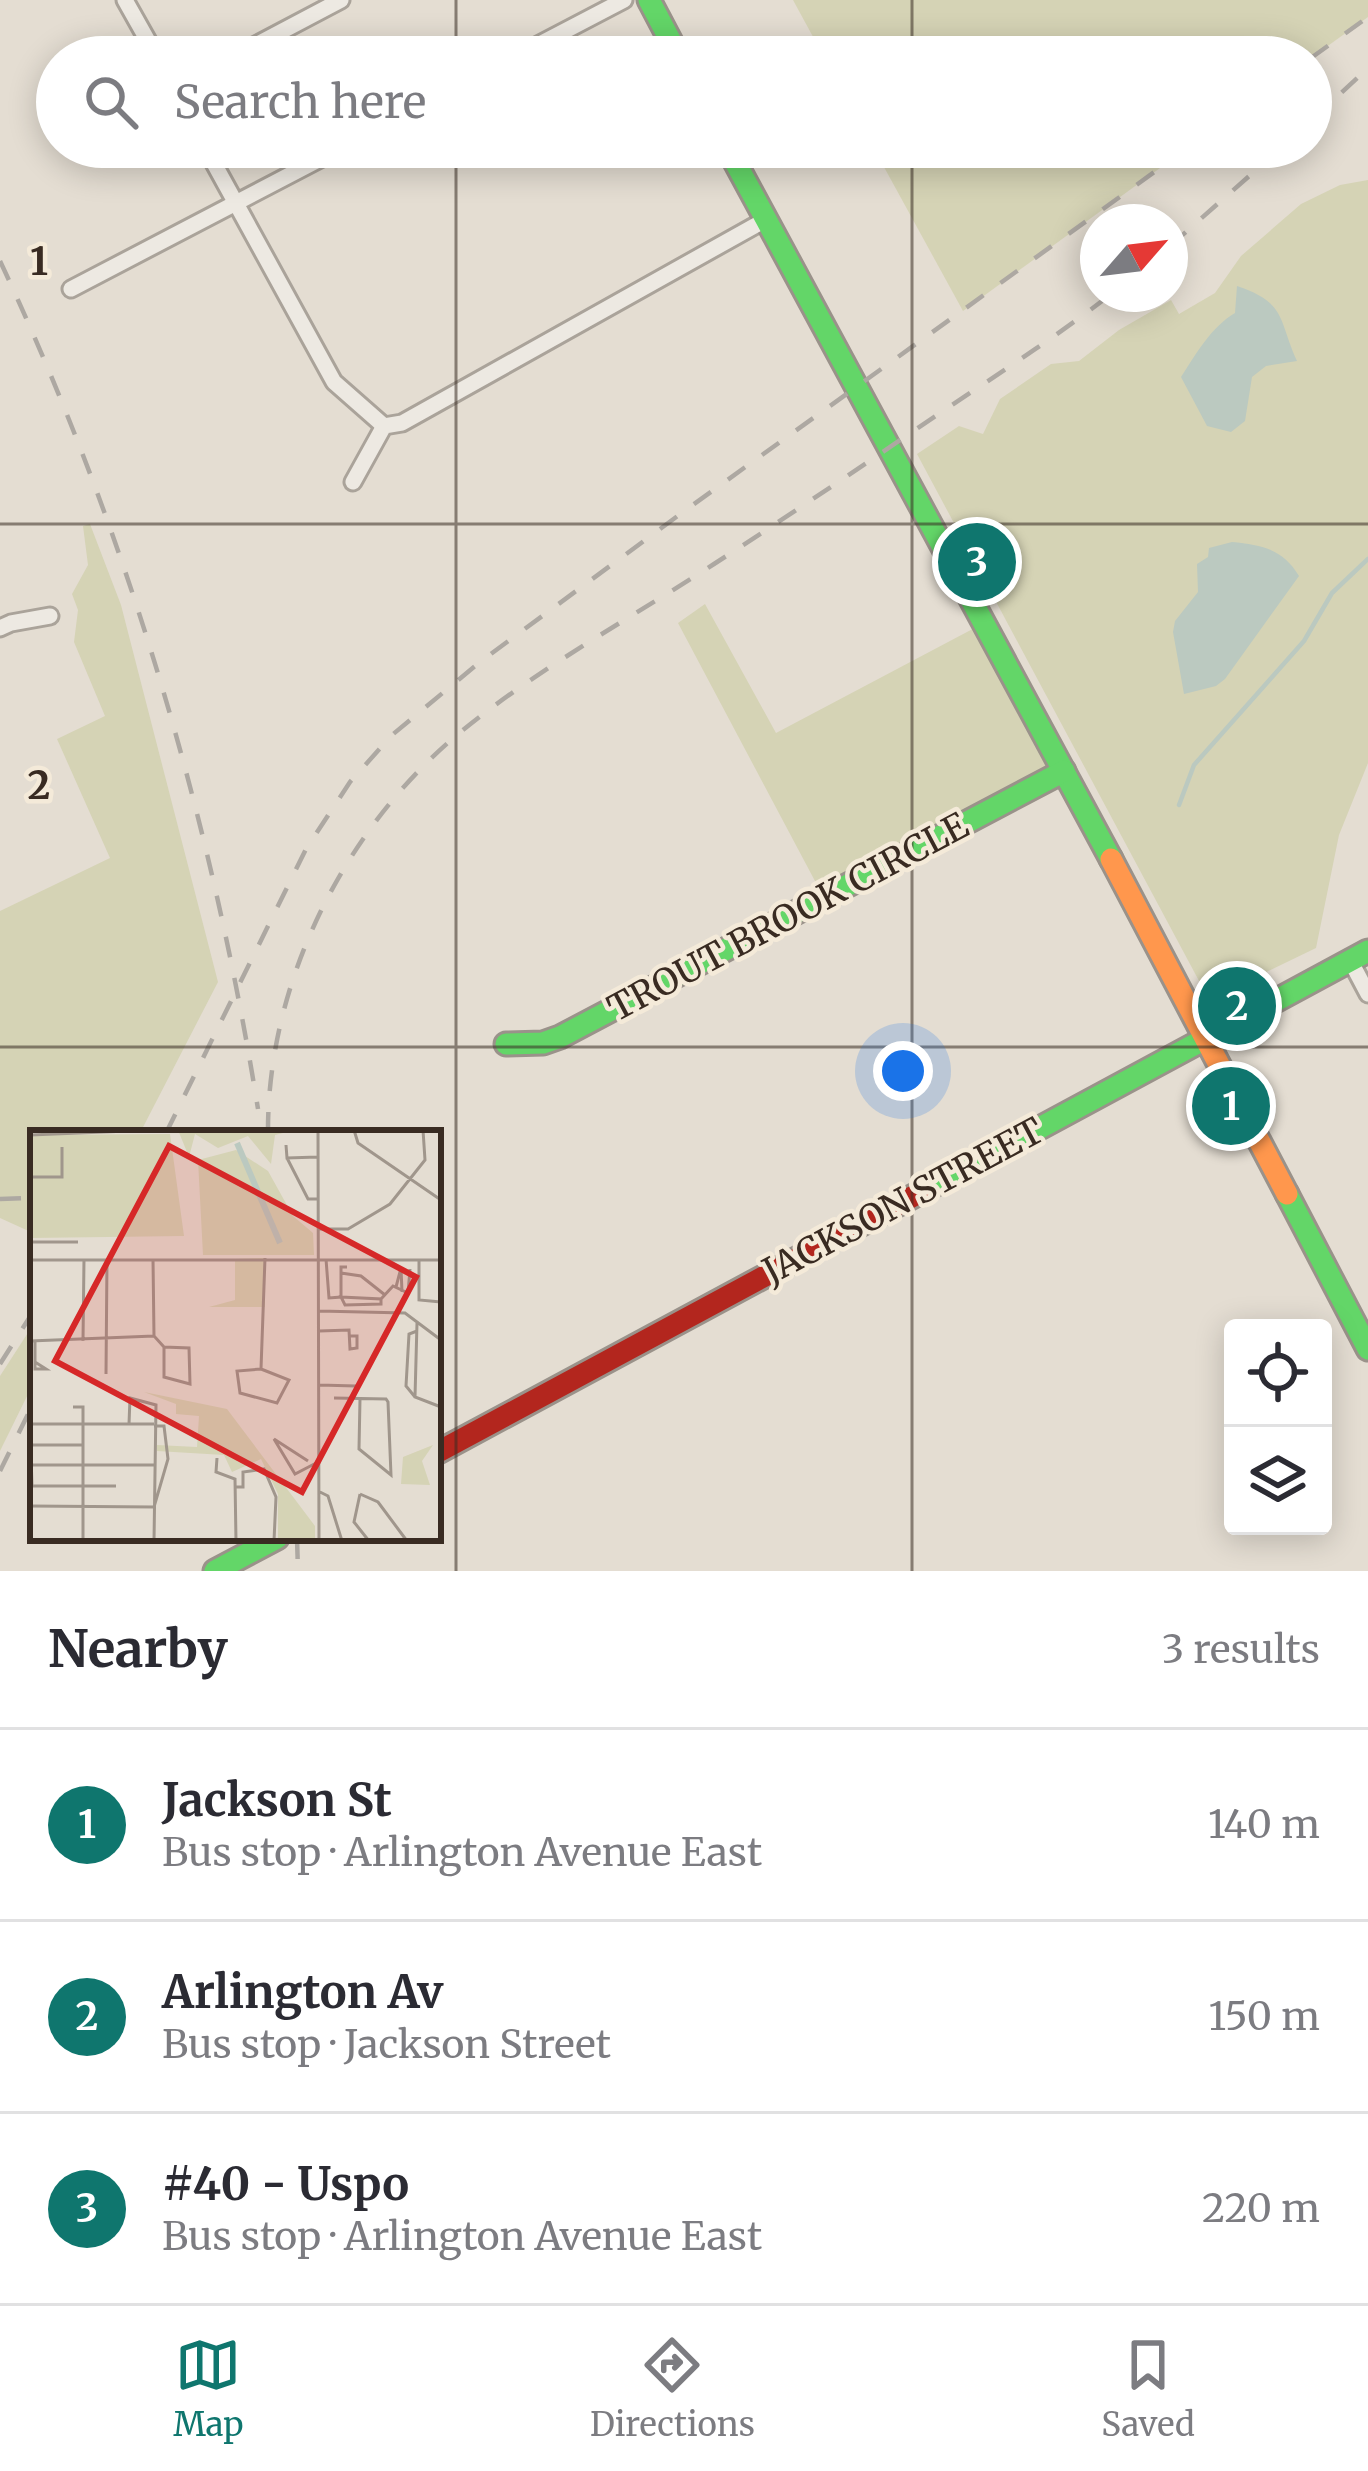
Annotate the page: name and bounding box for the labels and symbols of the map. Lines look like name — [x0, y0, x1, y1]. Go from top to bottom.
north arrow — [1080, 204, 1188, 312]
text: 1 — [30, 237, 48, 286]
pin: 3 — [938, 517, 1016, 607]
text: 2 — [28, 761, 50, 810]
street label: TROUT BROOK CIRCLE — [600, 803, 976, 1031]
pin: 2 — [1198, 961, 1276, 1051]
your location — [873, 1041, 933, 1101]
pin: 1 — [1192, 1061, 1270, 1151]
street label: JACKSON STREET — [754, 1108, 1051, 1294]
inset map — [30, 1130, 441, 1541]

